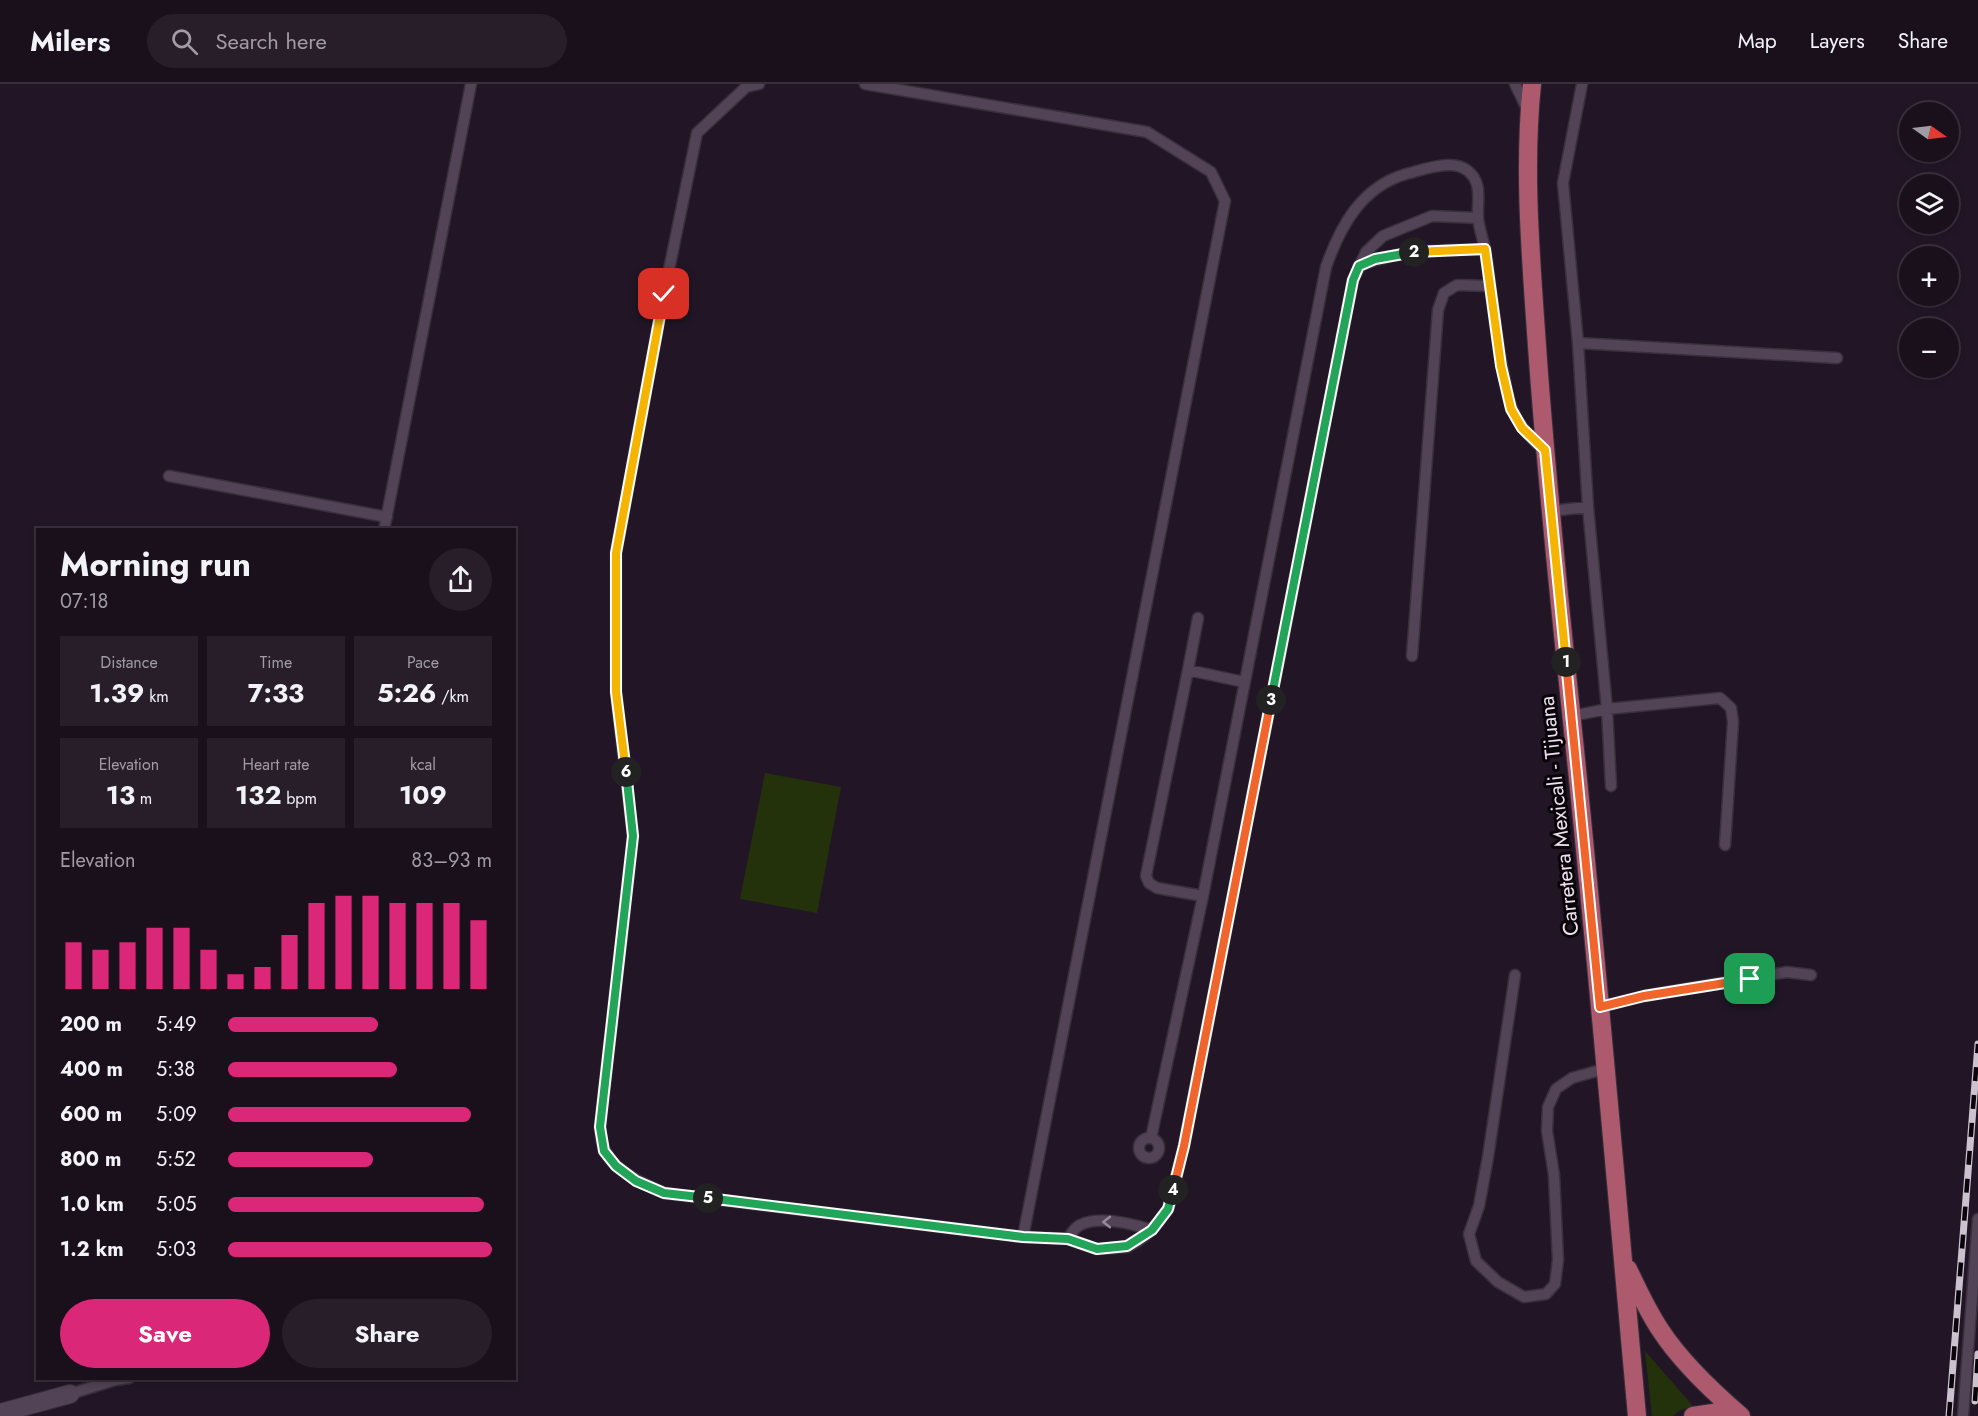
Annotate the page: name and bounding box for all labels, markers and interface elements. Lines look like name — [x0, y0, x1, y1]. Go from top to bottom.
search box — [147, 14, 567, 68]
text: Milers — [30, 21, 111, 62]
icon: search — [168, 25, 201, 58]
text: Search here — [216, 25, 327, 57]
text: Map — [1738, 26, 1777, 56]
text: Layers — [1810, 26, 1865, 56]
text: Share — [1898, 26, 1948, 56]
north arrow — [1899, 102, 1959, 162]
map controls — [1899, 102, 1959, 378]
button: layers — [1899, 174, 1959, 234]
pin: 2 — [1399, 237, 1429, 267]
text: 2 — [1409, 240, 1419, 263]
button: + — [1899, 246, 1959, 306]
pin — [638, 268, 689, 319]
icon: check — [647, 277, 680, 310]
button: − — [1899, 318, 1959, 378]
text: Morning run — [60, 541, 251, 588]
button: share — [429, 548, 492, 611]
text: 07:18 — [60, 587, 108, 616]
pin: 1 — [1551, 647, 1581, 677]
text: 1 — [1562, 650, 1570, 673]
text: Distance — [100, 651, 158, 674]
text: Time — [260, 651, 292, 674]
text: Pace — [407, 651, 439, 674]
text: 1.39 — [89, 674, 144, 712]
text: 7:33 — [248, 674, 304, 712]
text: 5:26 — [377, 674, 437, 712]
text: km — [144, 685, 169, 708]
text: /km — [437, 685, 469, 708]
pin: 3 — [1256, 685, 1286, 715]
text: 3 — [1266, 688, 1276, 711]
street label: Carretera Mexicali - Tijuana — [1531, 695, 1587, 937]
text: Elevation — [99, 753, 159, 776]
text: Heart rate — [243, 753, 309, 776]
text: kcal — [410, 753, 436, 776]
pin: 6 — [611, 757, 641, 787]
text: 6 — [621, 760, 631, 783]
text: 13 — [106, 776, 135, 814]
text: 132 — [235, 776, 281, 814]
text: 109 — [399, 776, 447, 814]
text: m — [135, 787, 152, 810]
text: bpm — [281, 787, 317, 810]
text: Elevation — [60, 846, 135, 875]
text: 83–93 m — [411, 846, 492, 875]
pin — [1724, 953, 1775, 1004]
icon: arrive — [1733, 962, 1766, 995]
text: 200 m — [60, 1010, 122, 1039]
text: 5:49 — [156, 1010, 196, 1039]
text: 400 m — [60, 1055, 123, 1084]
text: 5:38 — [156, 1055, 195, 1084]
text: 600 m — [60, 1100, 122, 1129]
text: 5:09 — [156, 1100, 197, 1129]
text: 800 m — [60, 1145, 121, 1174]
text: 5:52 — [156, 1145, 196, 1174]
pin: 4 — [1158, 1175, 1188, 1205]
text: 4 — [1167, 1178, 1179, 1201]
pin: 5 — [693, 1183, 723, 1213]
text: 5 — [703, 1186, 713, 1209]
text: 1.0 km — [60, 1190, 124, 1219]
text: 5:05 — [156, 1190, 197, 1219]
one-way arrow — [1102, 1216, 1111, 1228]
text: 1.2 km — [60, 1235, 124, 1264]
text: 5:03 — [156, 1235, 196, 1264]
button: Save — [60, 1299, 270, 1368]
button: Share — [282, 1299, 492, 1368]

